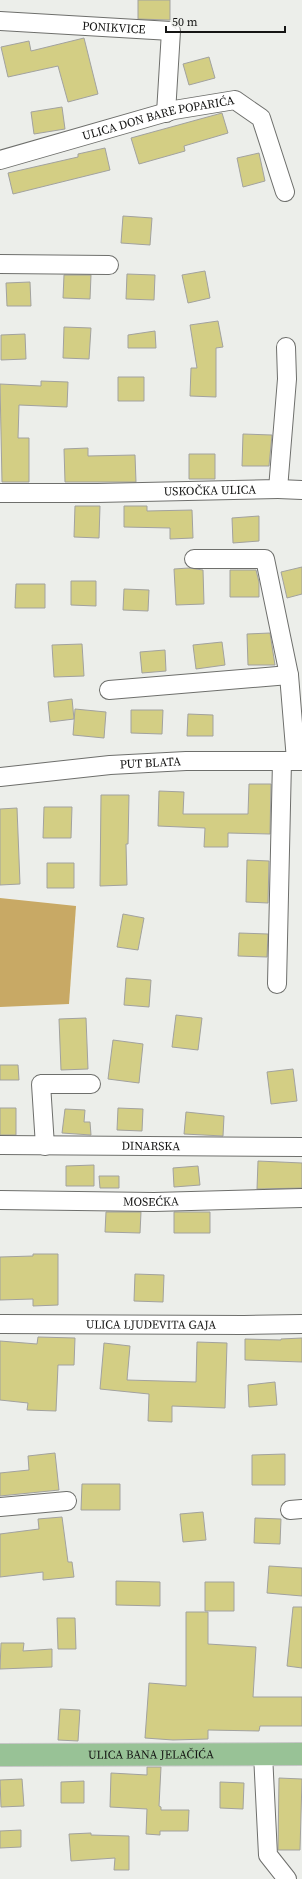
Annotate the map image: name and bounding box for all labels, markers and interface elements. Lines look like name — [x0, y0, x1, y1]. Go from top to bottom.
scale bar — [166, 8, 285, 34]
text: 50 m — [172, 14, 198, 30]
street label: PONIKVICE — [82, 18, 146, 37]
street label: ULICA DON BARE POPARIĆA — [80, 92, 236, 144]
street label: USKOČKA ULICA — [164, 481, 256, 500]
street label: PUT BLATA — [119, 753, 181, 772]
street label: DINARSKA — [122, 1138, 180, 1154]
street label: MOSEĆKA — [123, 1193, 179, 1210]
street label: ULICA LJUDEVITA GAJA — [86, 1316, 216, 1333]
street label: ULICA BANA JELAČIĆA — [88, 1746, 214, 1763]

